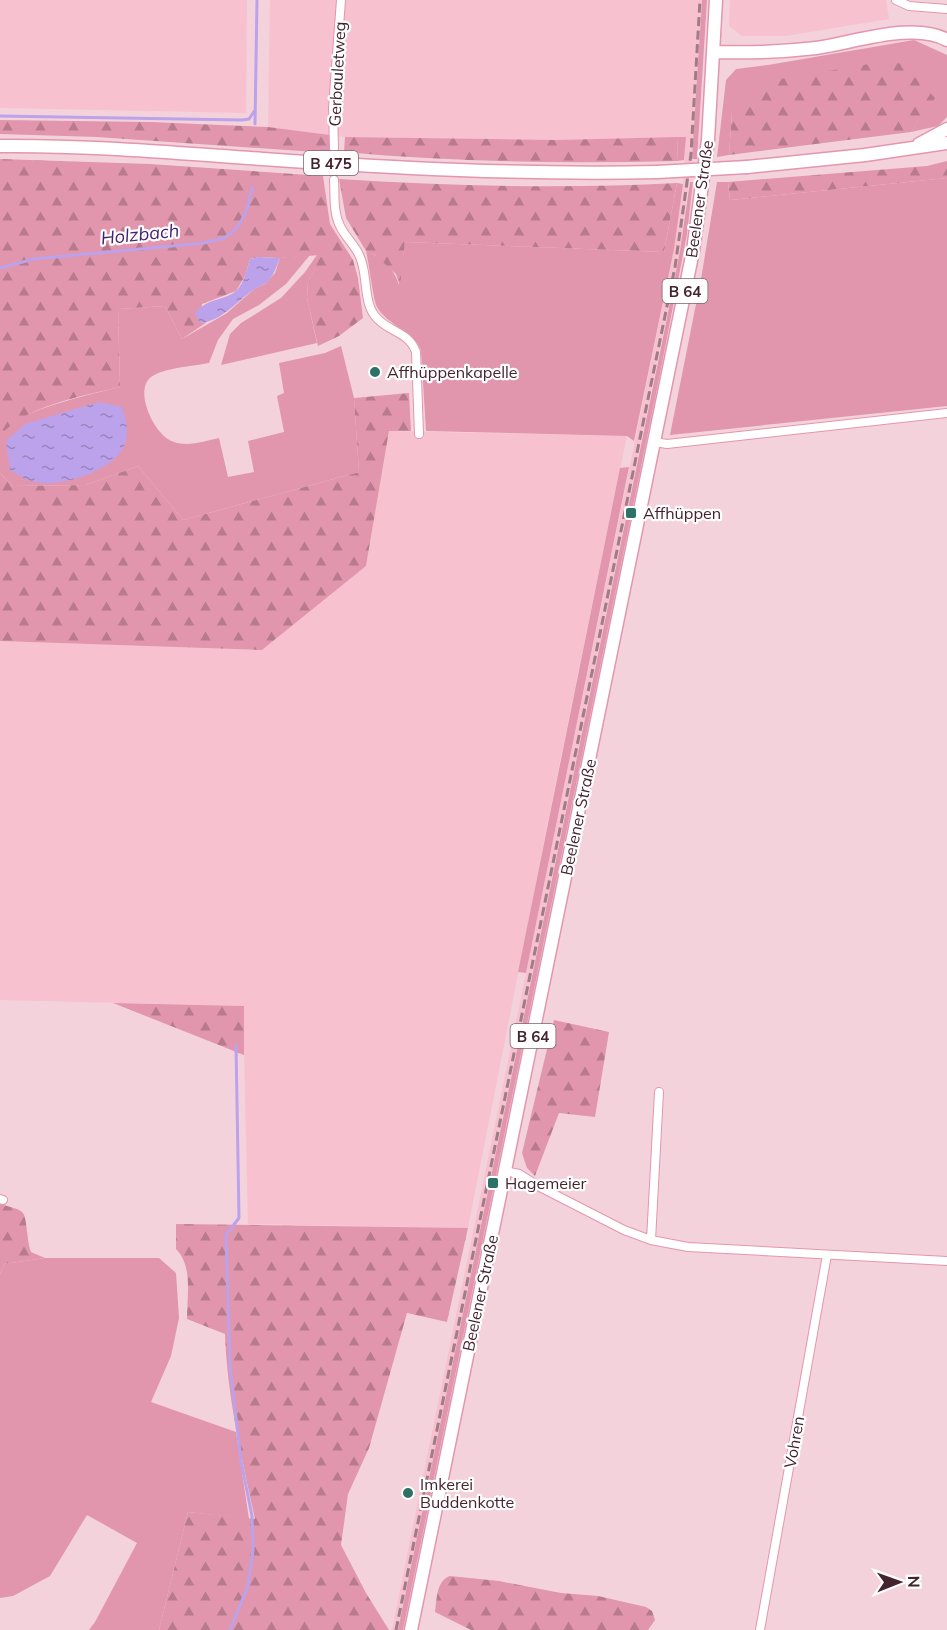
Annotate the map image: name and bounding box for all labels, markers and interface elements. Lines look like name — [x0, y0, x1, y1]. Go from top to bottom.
street label: Gerbauletweg — [324, 21, 350, 127]
street label: Beelener Straße — [681, 139, 717, 259]
road number: B 475 — [304, 151, 358, 175]
water label: Holzbach — [100, 218, 180, 250]
road number: B 64 — [662, 279, 708, 303]
place label: Affhüppenkapelle — [387, 362, 517, 382]
marker: Affhüppenkapelle — [368, 365, 382, 379]
place label: Affhüppen — [643, 503, 721, 523]
marker: Affhüppen — [624, 506, 638, 520]
street label: Beelener Straße — [556, 757, 600, 877]
road number: B 64 — [510, 1024, 556, 1048]
place label: Hagemeier — [505, 1173, 586, 1193]
marker: Hagemeier — [486, 1176, 500, 1190]
street label: Beelener Straße — [458, 1233, 502, 1353]
street label: Vohren — [780, 1414, 808, 1470]
place label: Imkerei Buddenkotte — [420, 1474, 514, 1512]
marker: Imkerei Buddenkotte — [401, 1486, 415, 1500]
north arrow — [869, 1552, 929, 1612]
text: N — [904, 1576, 924, 1588]

